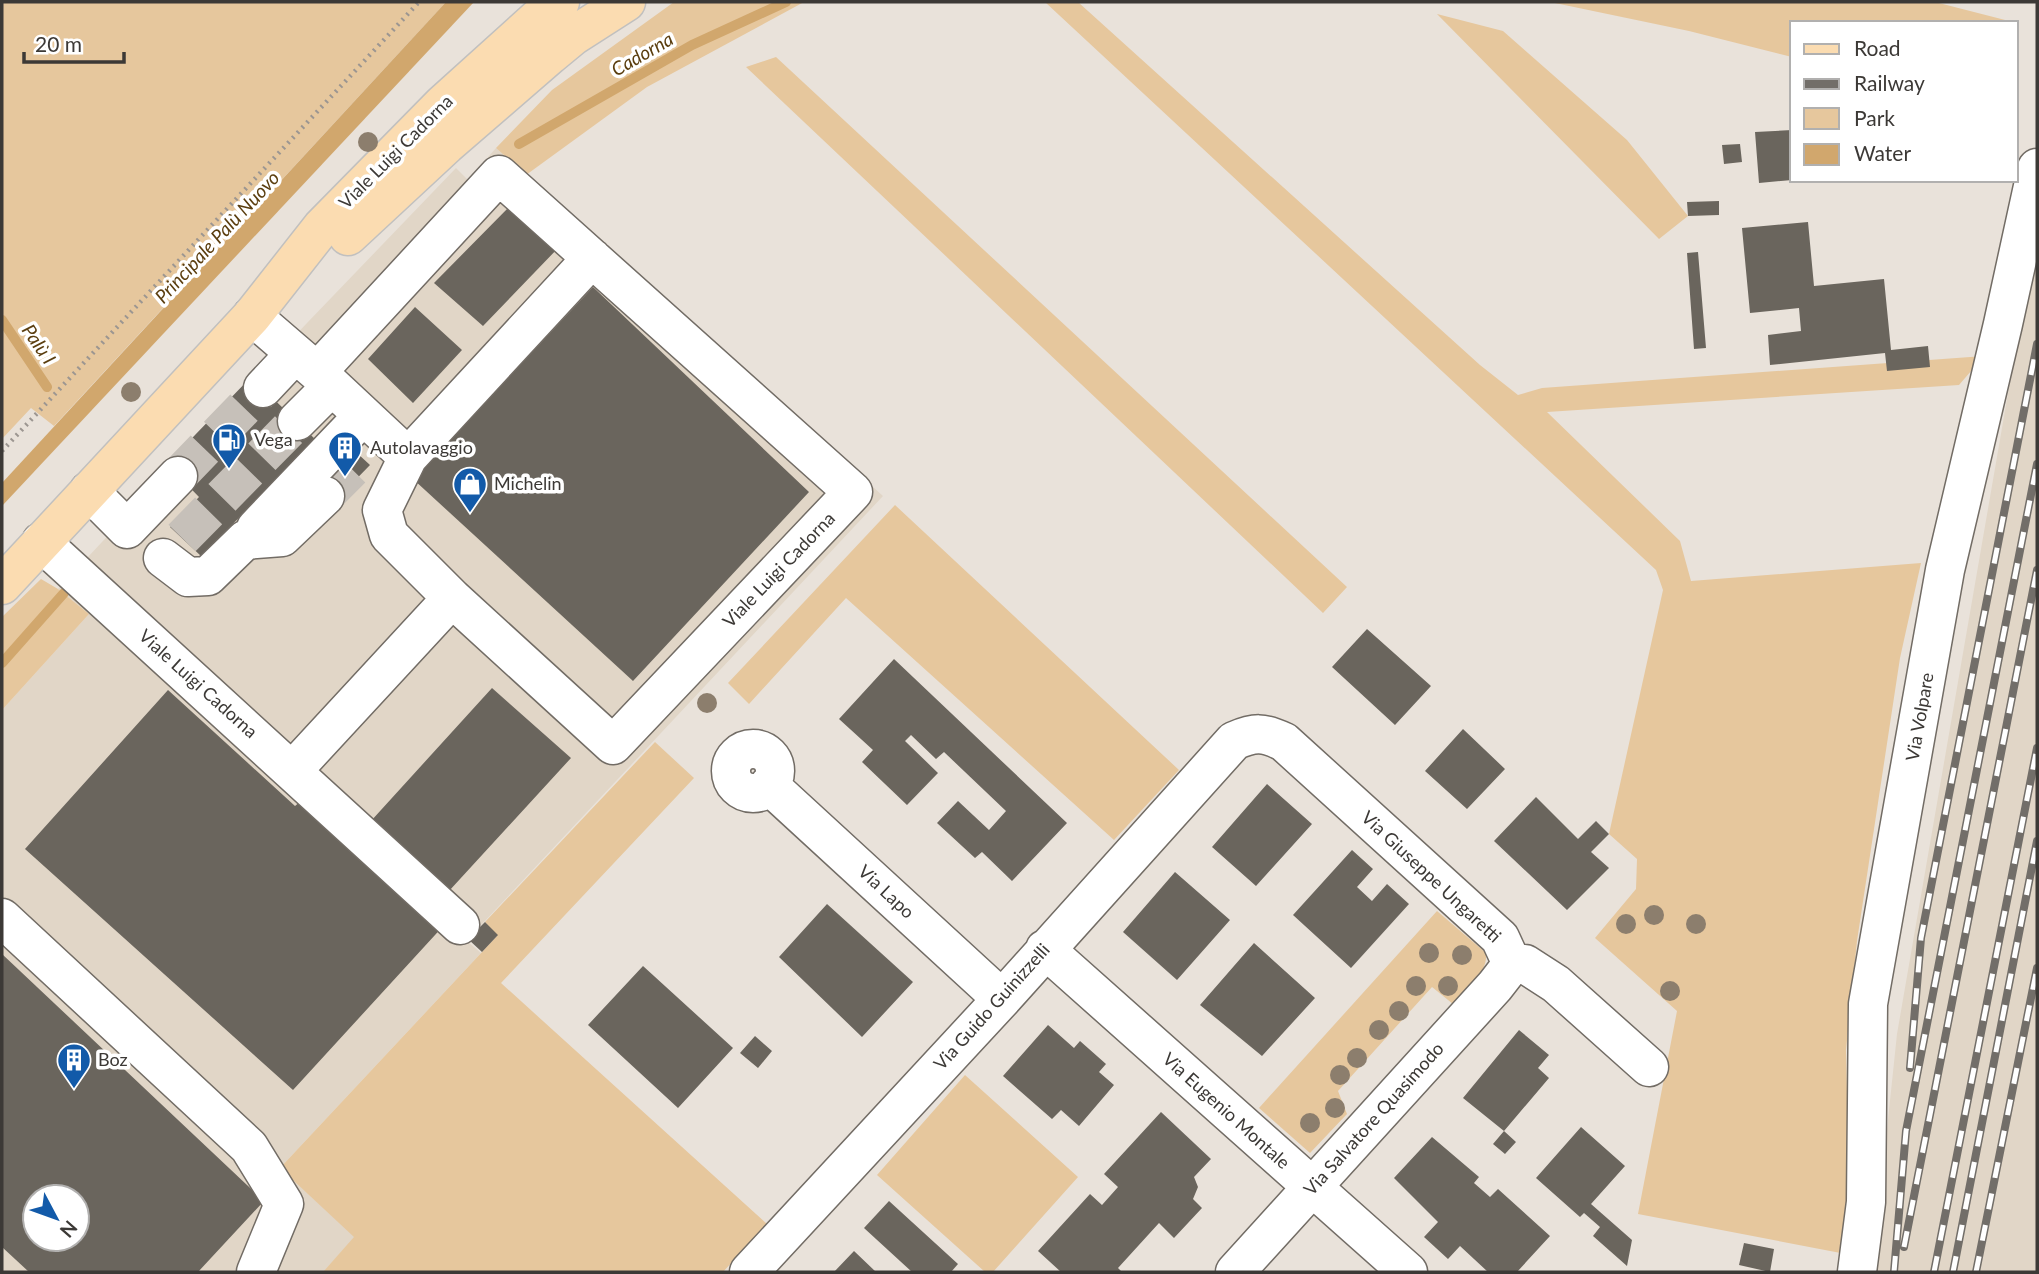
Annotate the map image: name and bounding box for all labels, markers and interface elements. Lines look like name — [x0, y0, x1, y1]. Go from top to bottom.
scale bar — [24, 21, 124, 65]
legend — [1790, 21, 2018, 182]
water label: Cadorna — [607, 27, 677, 80]
text: 20 m — [35, 31, 82, 56]
text: Road — [1854, 35, 1901, 60]
text: Railway — [1854, 70, 1925, 95]
street label: Viale Luigi Cadorna — [334, 90, 457, 213]
text: Park — [1854, 105, 1895, 130]
text: Water — [1854, 140, 1911, 165]
water label: Principale Palù Nuovo — [150, 166, 284, 307]
water label: Palù I — [18, 319, 61, 368]
fuel station icon: Vega — [210, 421, 248, 470]
place label: Vega — [254, 428, 293, 450]
building icon: Autolavaggio — [326, 429, 364, 478]
place label: Autolavaggio — [370, 436, 473, 458]
shop icon: Michelin — [451, 465, 489, 514]
place label: Michelin — [494, 472, 562, 494]
street label: Viale Luigi Cadorna — [718, 507, 839, 632]
street label: Viale Luigi Cadorna — [135, 624, 263, 742]
street label: Via Volpare — [1900, 671, 1938, 763]
street label: Via Giuseppe Ungaretti — [1357, 806, 1506, 947]
street label: Via Lapo — [854, 860, 919, 923]
street label: Via Guido Guinizzelli — [929, 939, 1054, 1074]
street label: Via Salvatore Quasimodo — [1299, 1037, 1448, 1199]
building icon: Boz — [55, 1041, 93, 1090]
street label: Via Eugenio Montale — [1158, 1047, 1295, 1173]
place label: Boz — [98, 1048, 128, 1070]
north arrow — [21, 1183, 91, 1253]
text: N — [56, 1216, 83, 1243]

